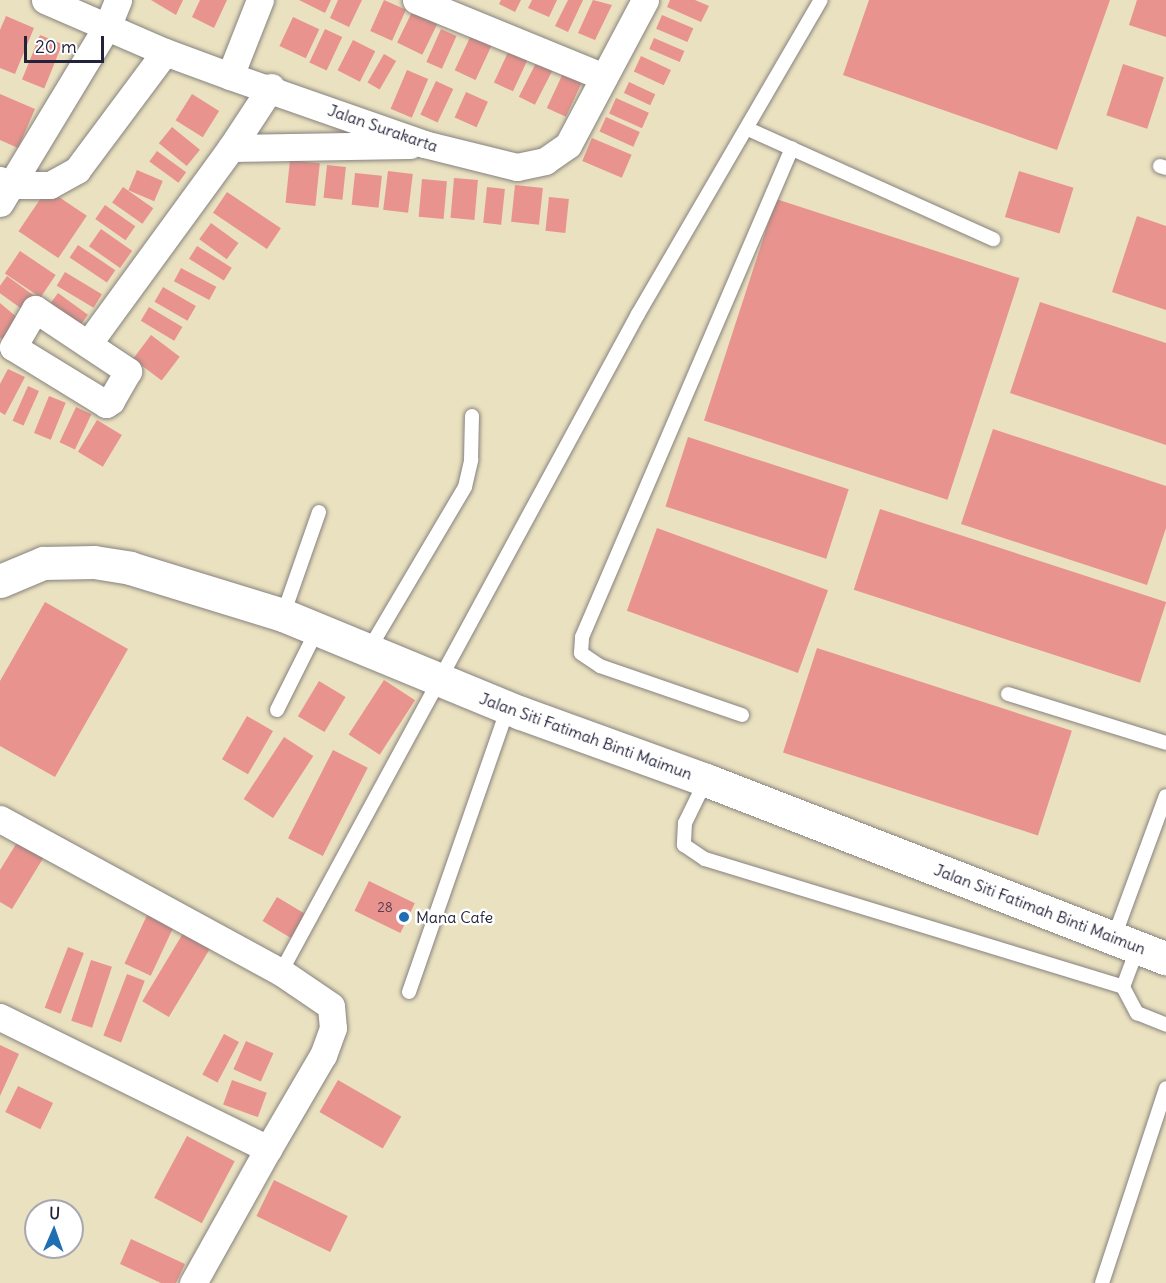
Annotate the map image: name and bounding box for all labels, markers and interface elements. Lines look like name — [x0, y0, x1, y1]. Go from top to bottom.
scale bar — [27, 24, 106, 62]
text: 20 m — [35, 35, 77, 58]
street label: Jalan Surakarta — [326, 100, 440, 156]
street label: Jalan Siti Fatimah Binti Maimun — [477, 688, 695, 784]
street label: Jalan Siti Fatimah Binti Maimun — [932, 860, 1148, 958]
house number: 28 — [377, 899, 393, 915]
place label: Mana Cafe — [416, 907, 493, 927]
marker: Mana Cafe — [397, 910, 411, 924]
north arrow — [24, 1199, 84, 1259]
text: U — [49, 1203, 60, 1223]

